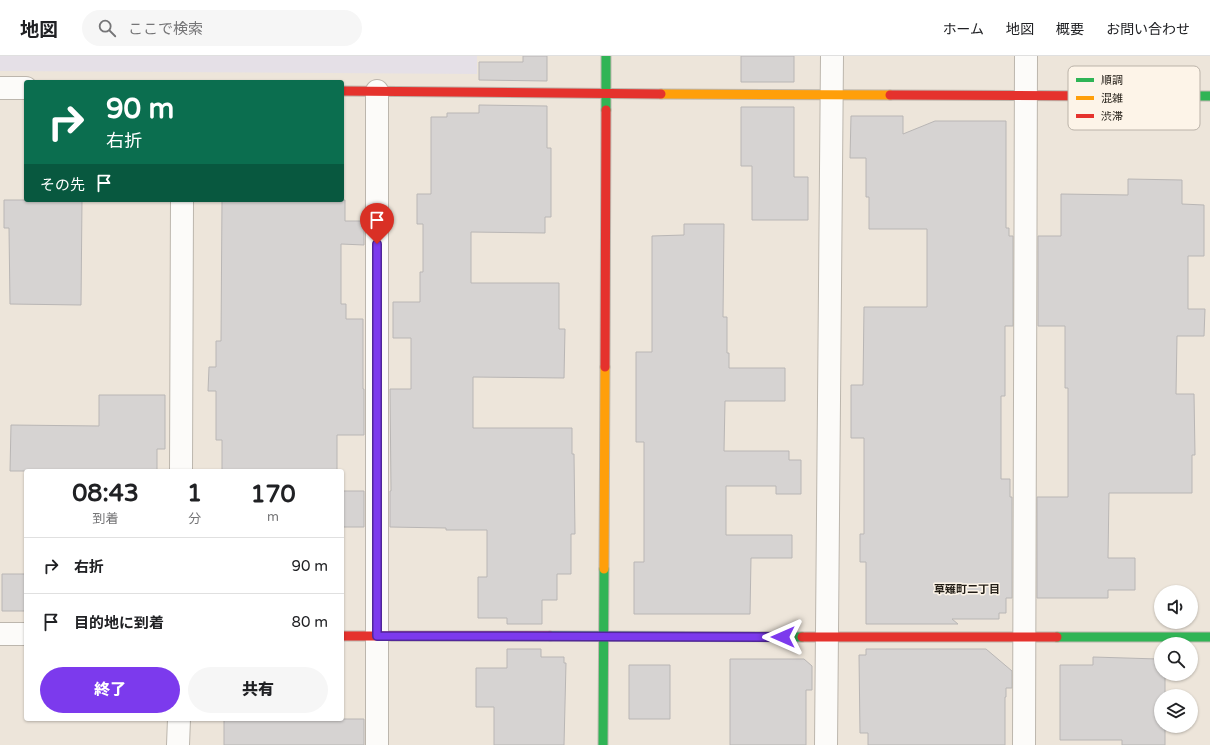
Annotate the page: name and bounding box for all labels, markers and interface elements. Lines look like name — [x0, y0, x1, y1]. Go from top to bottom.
search box — [82, 10, 362, 46]
icon: search — [96, 17, 118, 39]
text: 地図 — [20, 19, 58, 41]
text: ここで検索 — [128, 20, 203, 38]
text: ホーム — [942, 21, 984, 38]
text: 地図 — [1006, 21, 1034, 38]
text: 概要 — [1056, 21, 1084, 38]
text: お問い合わせ — [1106, 21, 1190, 38]
legend — [1068, 66, 1200, 130]
text: 順調 — [1101, 74, 1123, 87]
text: 90 m — [106, 92, 174, 126]
text: 混雑 — [1101, 92, 1123, 105]
icon: right — [40, 96, 92, 148]
text: 渋滞 — [1101, 110, 1123, 123]
text: 右折 — [106, 130, 142, 152]
icon: arrive — [93, 172, 115, 194]
text: その先 — [40, 176, 85, 194]
pin — [360, 203, 394, 244]
icon: arrive — [366, 209, 388, 231]
text: 08:43 — [72, 479, 139, 508]
text: 1 — [187, 479, 202, 508]
text: 170 — [250, 480, 296, 509]
text: m — [267, 509, 279, 525]
text: 到着 — [93, 511, 119, 527]
text: 分 — [188, 511, 201, 527]
icon: right — [40, 555, 62, 577]
text: 90 m — [291, 557, 328, 575]
text: 右折 — [74, 558, 104, 576]
district label: 草薙町二丁目 — [934, 583, 1000, 596]
map controls — [1154, 585, 1198, 733]
button: sound — [1154, 585, 1198, 629]
icon: arrive — [40, 611, 62, 633]
text: 80 m — [291, 613, 328, 631]
text: 目的地に到着 — [74, 614, 164, 632]
position arrow — [762, 616, 804, 658]
button: search — [1154, 637, 1198, 681]
button: 終了 — [40, 667, 180, 713]
button: 共有 — [188, 667, 328, 713]
button: layers — [1154, 689, 1198, 733]

